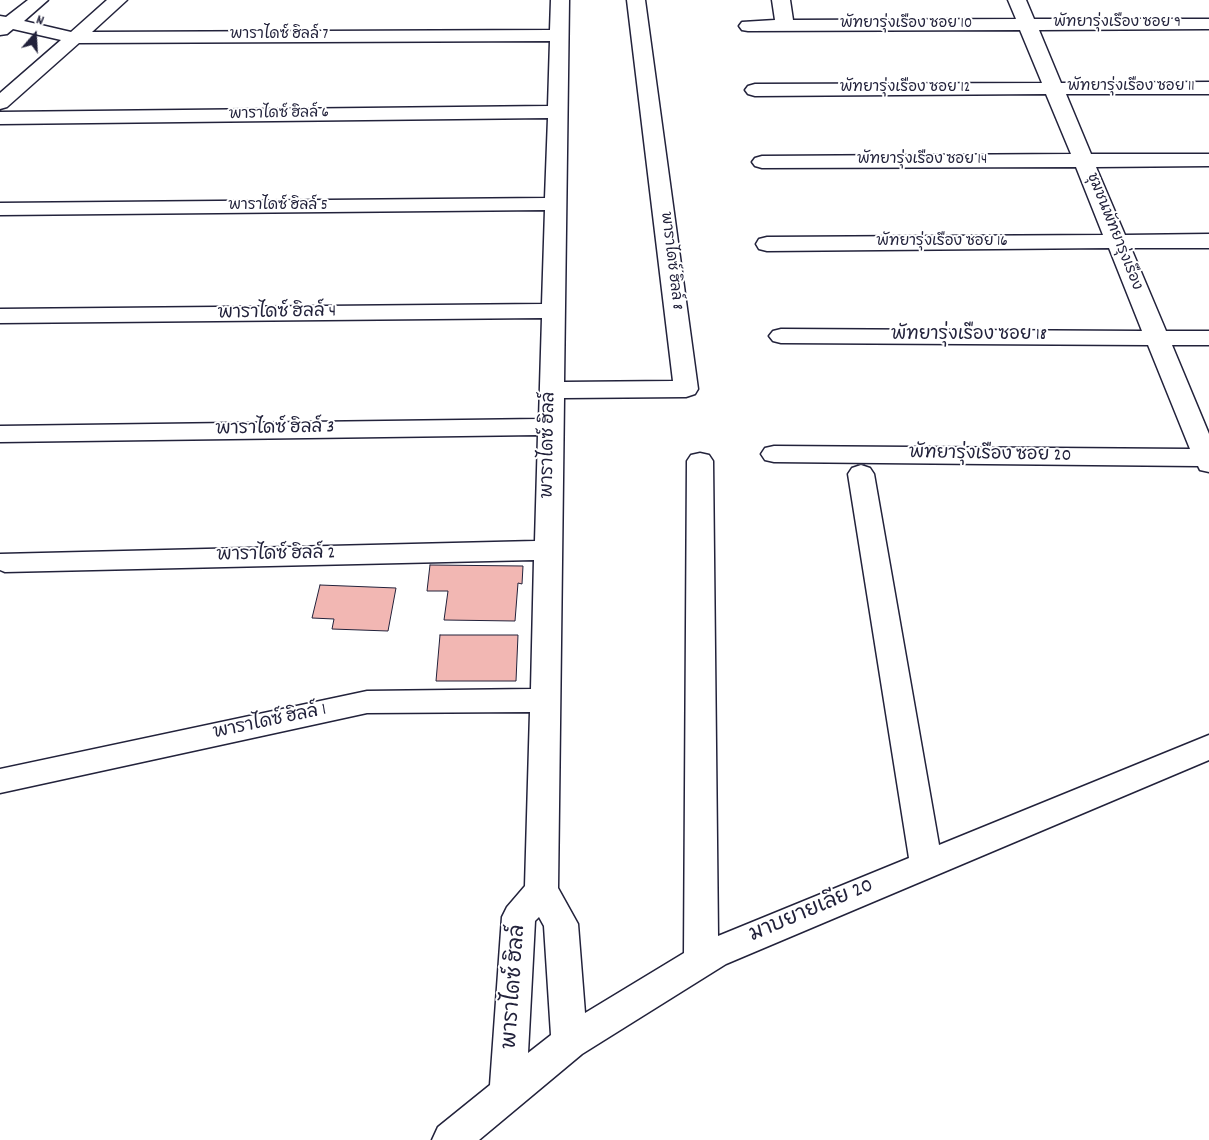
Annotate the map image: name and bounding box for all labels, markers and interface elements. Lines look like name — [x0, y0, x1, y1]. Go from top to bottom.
north arrow — [10, 10, 60, 60]
text: N — [33, 10, 46, 31]
street label: พัทยารุ่งเรือง ซอย 9 — [1053, 15, 1181, 33]
street label: พัทยารุ่งเรือง ซอย 10 — [840, 16, 972, 34]
street label: พาราไดซ์ ฮิลล์ 7 — [230, 27, 328, 45]
street label: พัทยารุ่งเรือง ซอย 11 — [1067, 79, 1195, 97]
street label: พัทยารุ่งเรือง ซอย 12 — [840, 80, 970, 98]
street label: พาราไดซ์ ฮิลล์ 6 — [229, 105, 329, 125]
street label: พัทยารุ่งเรือง ซอย 14 — [857, 152, 987, 170]
street label: ชุมชนพัทยารุ่งเรือง — [1081, 171, 1145, 293]
street label: พาราไดซ์ ฮิลล์ 5 — [228, 198, 328, 216]
street label: พาราไดซ์ ฮิลล์ 8 — [655, 211, 685, 311]
street label: พัทยารุ่งเรือง ซอย 16 — [876, 234, 1008, 252]
street label: พาราไดซ์ ฮิลล์ 4 — [218, 302, 336, 326]
street label: พัทยารุ่งเรือง ซอย 18 — [891, 326, 1047, 348]
street label: พาราไดซ์ ฮิลล์ — [538, 391, 562, 499]
street label: พาราไดซ์ ฮิลล์ 3 — [215, 418, 335, 442]
street label: พัทยารุ่งเรือง ซอย 20 — [909, 444, 1071, 468]
street label: พาราไดซ์ ฮิลล์ 2 — [216, 544, 336, 568]
street label: พาราไดซ์ ฮิลล์ 1 — [212, 700, 328, 746]
street label: มาบยายเลีย 20 — [746, 875, 878, 949]
street label: พาราไดซ์ ฮิลล์ — [499, 924, 533, 1050]

